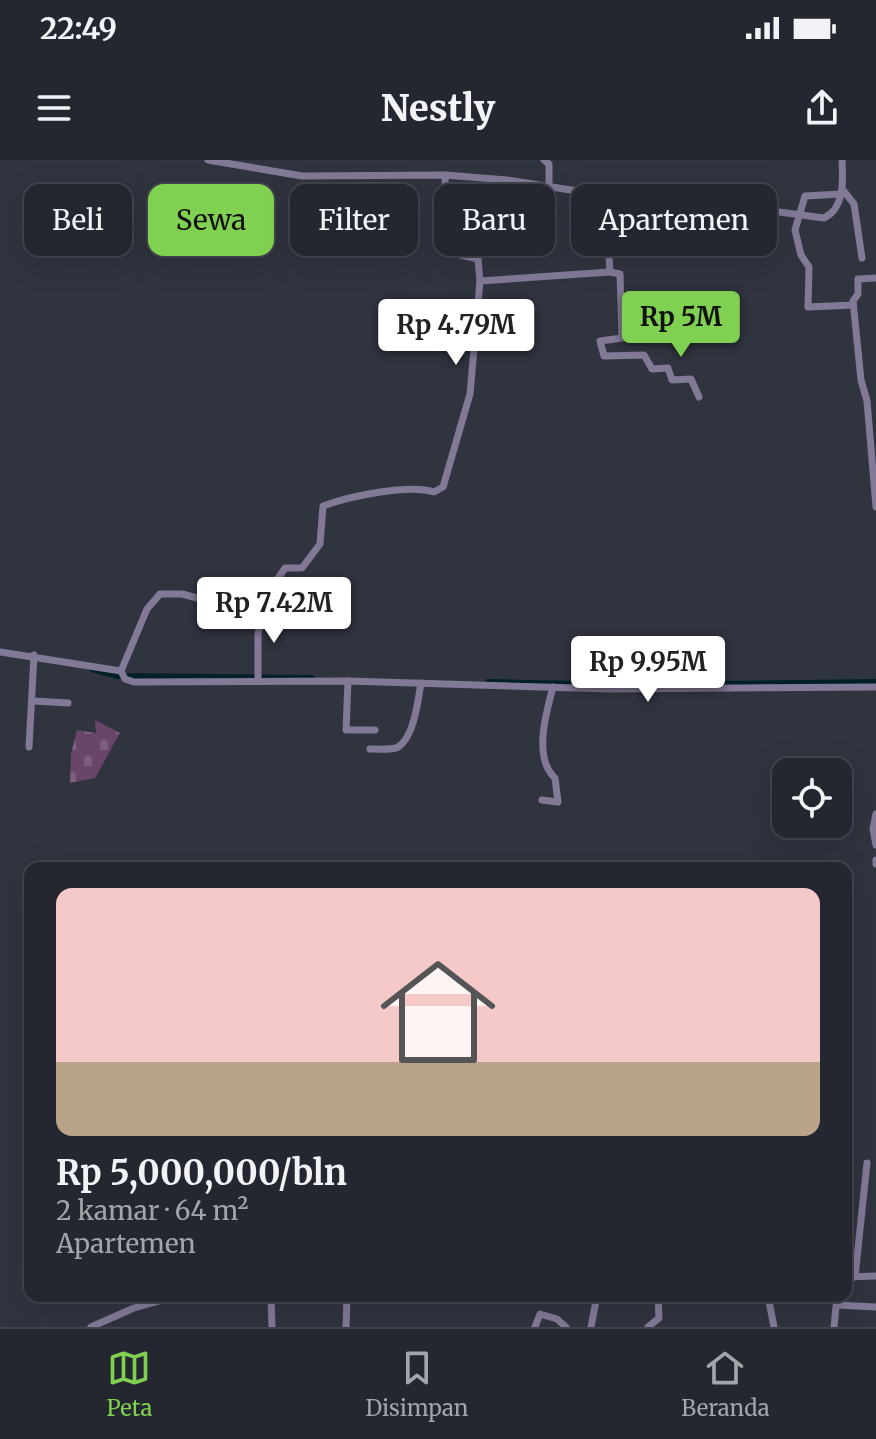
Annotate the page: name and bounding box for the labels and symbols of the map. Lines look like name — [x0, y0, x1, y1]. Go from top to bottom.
pin: Rp 5M — [625, 291, 737, 359]
pin: Rp 4.79M — [373, 299, 539, 367]
pin: Rp 7.42M — [191, 577, 357, 645]
pin: Rp 9.95M — [565, 636, 731, 704]

